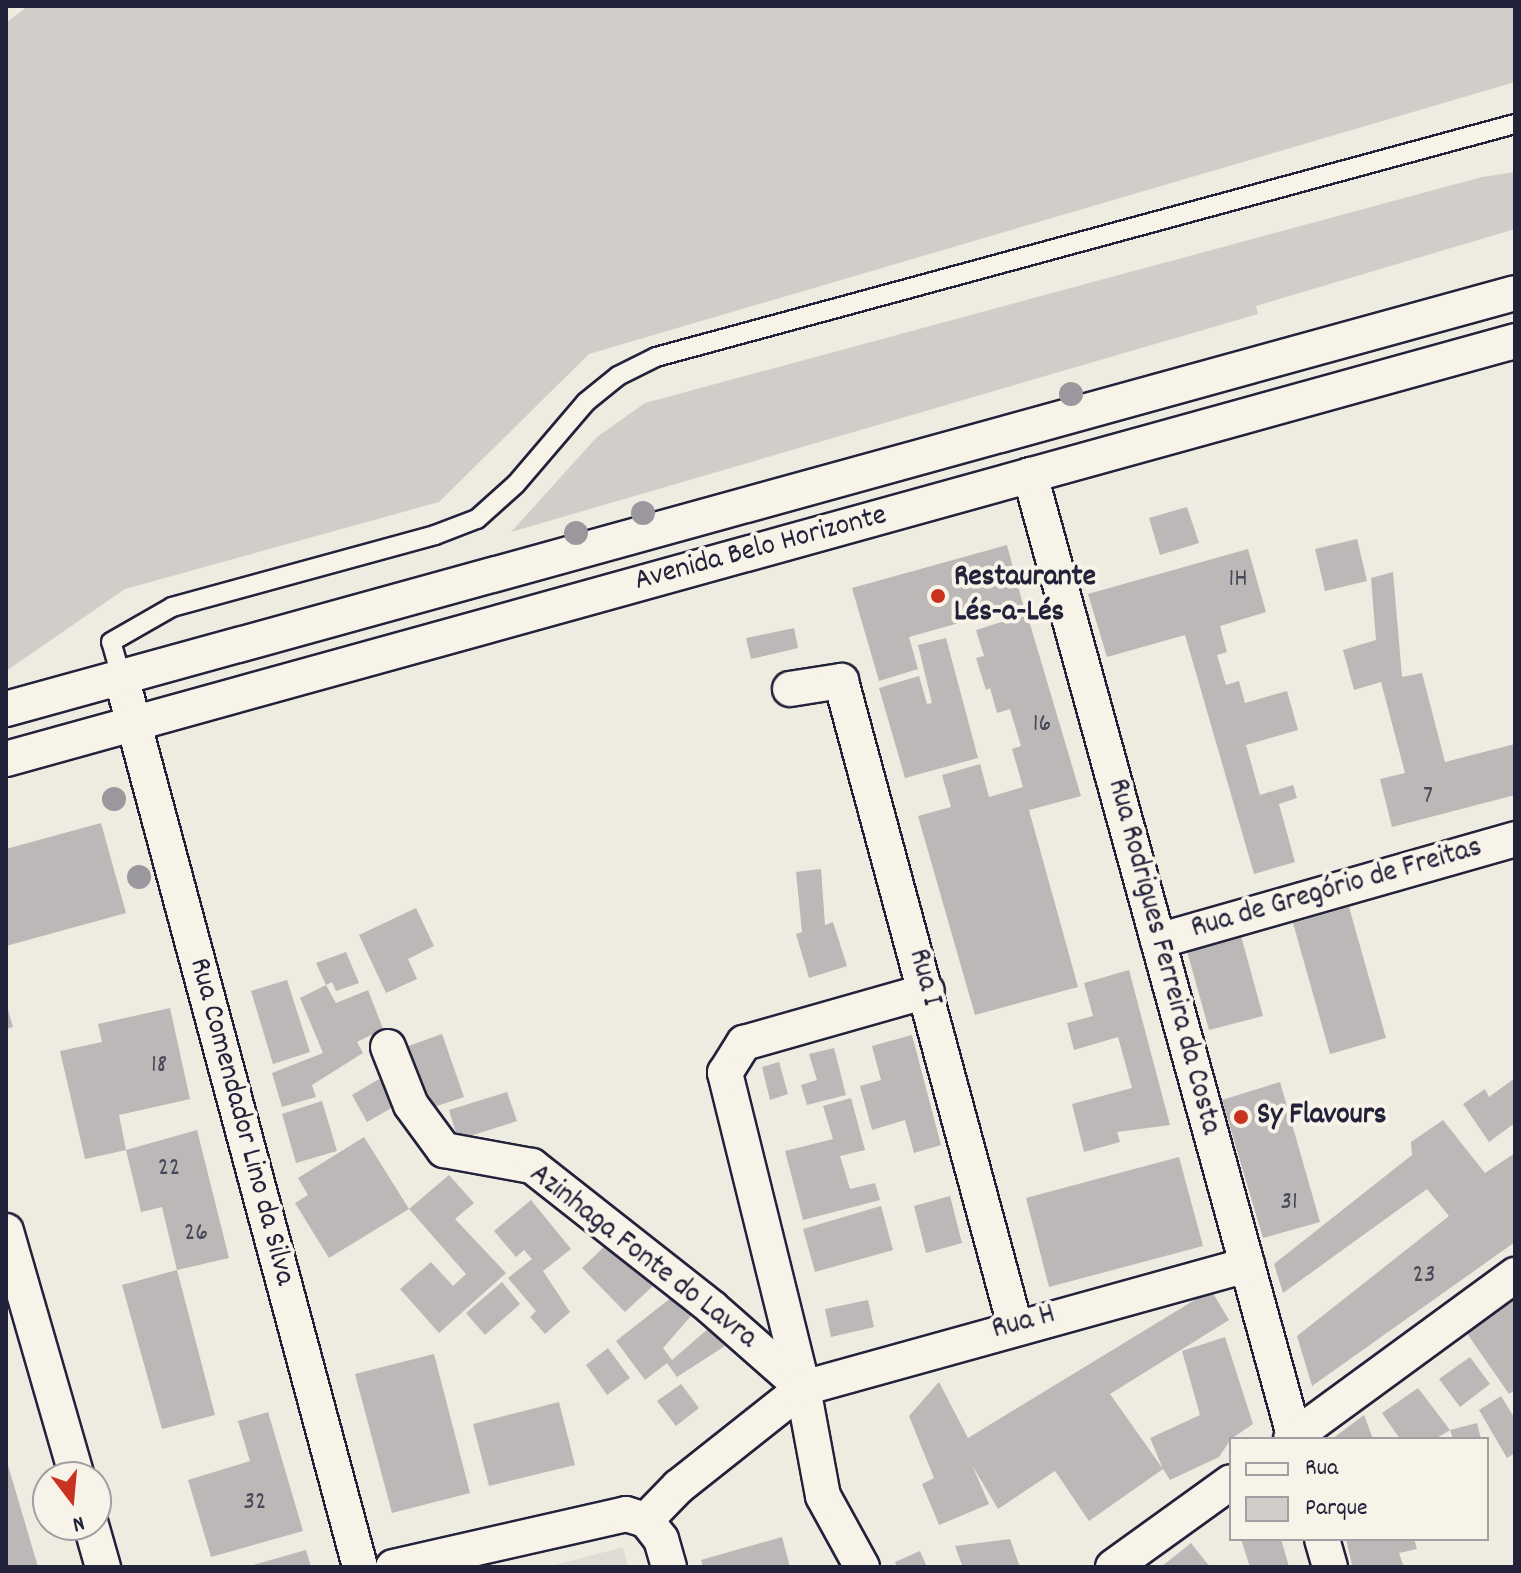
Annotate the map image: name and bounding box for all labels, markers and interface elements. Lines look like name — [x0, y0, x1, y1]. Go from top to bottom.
street label: Avenida Belo Horizonte — [631, 499, 891, 601]
place label: Restaurante Lés-a-Lés — [954, 561, 1096, 632]
house number: 1H — [1228, 564, 1248, 596]
marker: Restaurante Lés-a-Lés — [929, 587, 947, 605]
house number: 16 — [1033, 709, 1051, 741]
street label: Rua Rodrigues Ferreira da Costa — [1097, 775, 1227, 1139]
house number: 7 — [1423, 781, 1433, 813]
street label: Rua de Gregório de Freitas — [1188, 831, 1486, 949]
street label: Rua I — [898, 945, 948, 1011]
street label: Rua Comendador Lino da Silva — [179, 955, 301, 1289]
house number: 18 — [151, 1050, 167, 1082]
place label: Sy Flavours — [1257, 1099, 1386, 1135]
marker: Sy Flavours — [1232, 1108, 1250, 1126]
house number: 22 — [158, 1153, 180, 1185]
street label: Azinhaga Fonte do Lavra — [521, 1158, 763, 1358]
house number: 31 — [1280, 1187, 1298, 1219]
house number: 26 — [184, 1218, 208, 1250]
house number: 23 — [1413, 1260, 1435, 1292]
street label: Rua H — [989, 1298, 1059, 1350]
legend — [1229, 1437, 1489, 1541]
text: Rua — [1305, 1452, 1338, 1486]
north arrow — [32, 1461, 112, 1541]
house number: 32 — [244, 1487, 266, 1519]
text: Parque — [1305, 1492, 1368, 1526]
text: N — [69, 1506, 88, 1539]

